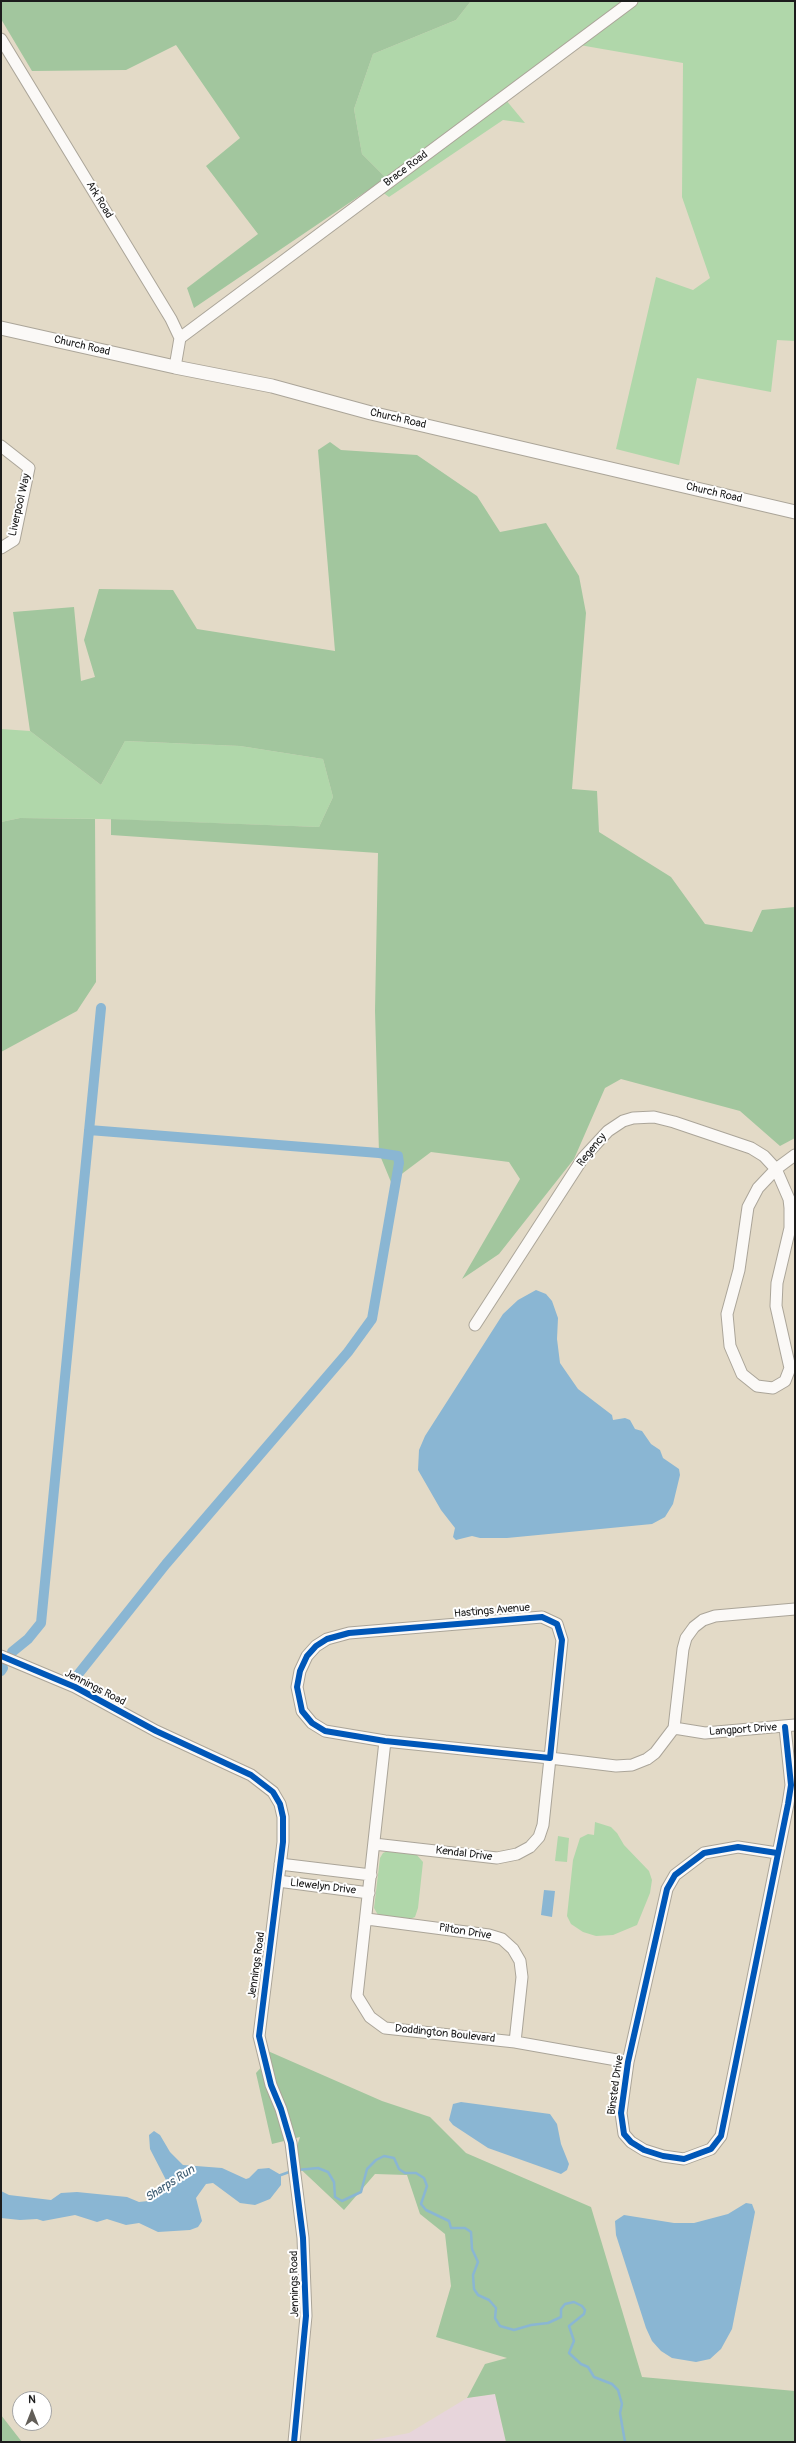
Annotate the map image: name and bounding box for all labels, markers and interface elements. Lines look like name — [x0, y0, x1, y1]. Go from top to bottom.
street label: Brace Road — [381, 148, 431, 190]
street label: Ark Road — [83, 179, 115, 221]
street label: Church Road — [53, 333, 111, 359]
street label: Church Road — [369, 406, 427, 432]
street label: Liverpool Way — [6, 472, 34, 538]
street label: Church Road — [685, 480, 743, 506]
street label: Regency — [575, 1131, 609, 1169]
street label: Hastings Avenue — [453, 1601, 531, 1621]
street label: Jennings Road — [62, 1667, 128, 1709]
street label: Langport Drive — [709, 1721, 777, 1739]
street label: Kendal Drive — [435, 1844, 493, 1864]
street label: Llewelyn Drive — [289, 1876, 357, 1898]
street label: Pilton Drive — [438, 1921, 492, 1943]
street label: Jennings Road — [246, 1931, 268, 1999]
street label: Doddington Boulevard — [394, 2022, 496, 2046]
street label: Binsted Drive — [605, 2054, 627, 2116]
water label: Sharps Run — [143, 2163, 197, 2205]
street label: Jennings Road — [288, 2251, 302, 2317]
north arrow — [12, 2391, 52, 2431]
text: N — [28, 2393, 36, 2406]

